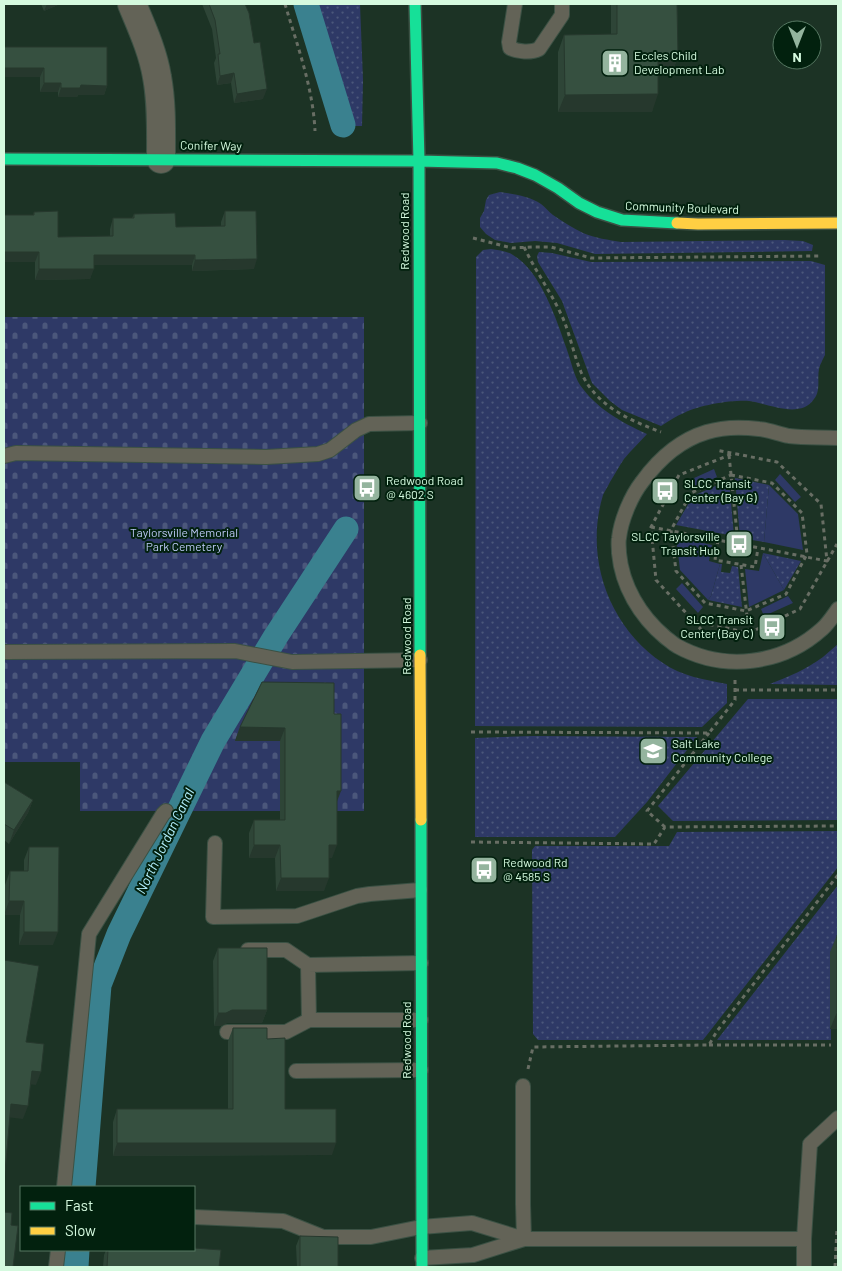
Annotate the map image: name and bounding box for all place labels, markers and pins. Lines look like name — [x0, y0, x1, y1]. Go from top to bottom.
building icon: Eccles Child Development Lab — [600, 48, 630, 78]
place label: Eccles Child Development Lab — [634, 48, 724, 76]
bus stop icon: Redwood Road @ 4602 S — [352, 473, 382, 503]
place label: Redwood Road @ 4602 S — [386, 473, 463, 501]
bus stop icon: SLCC Transit Center (Bay G) — [650, 476, 680, 506]
place label: SLCC Transit Center (Bay G) — [684, 476, 757, 504]
place label: SLCC Taylorsville Transit Hub — [631, 529, 720, 557]
bus stop icon: SLCC Taylorsville Transit Hub — [724, 529, 754, 559]
place label: SLCC Transit Center (Bay C) — [681, 612, 754, 640]
bus stop icon: SLCC Transit Center (Bay C) — [757, 612, 787, 642]
school or university icon: Salt Lake Community College — [638, 736, 668, 766]
place label: Salt Lake Community College — [672, 736, 772, 764]
bus stop icon: Redwood Rd @ 4585 S — [469, 855, 499, 885]
place label: Redwood Rd @ 4585 S — [503, 855, 568, 883]

